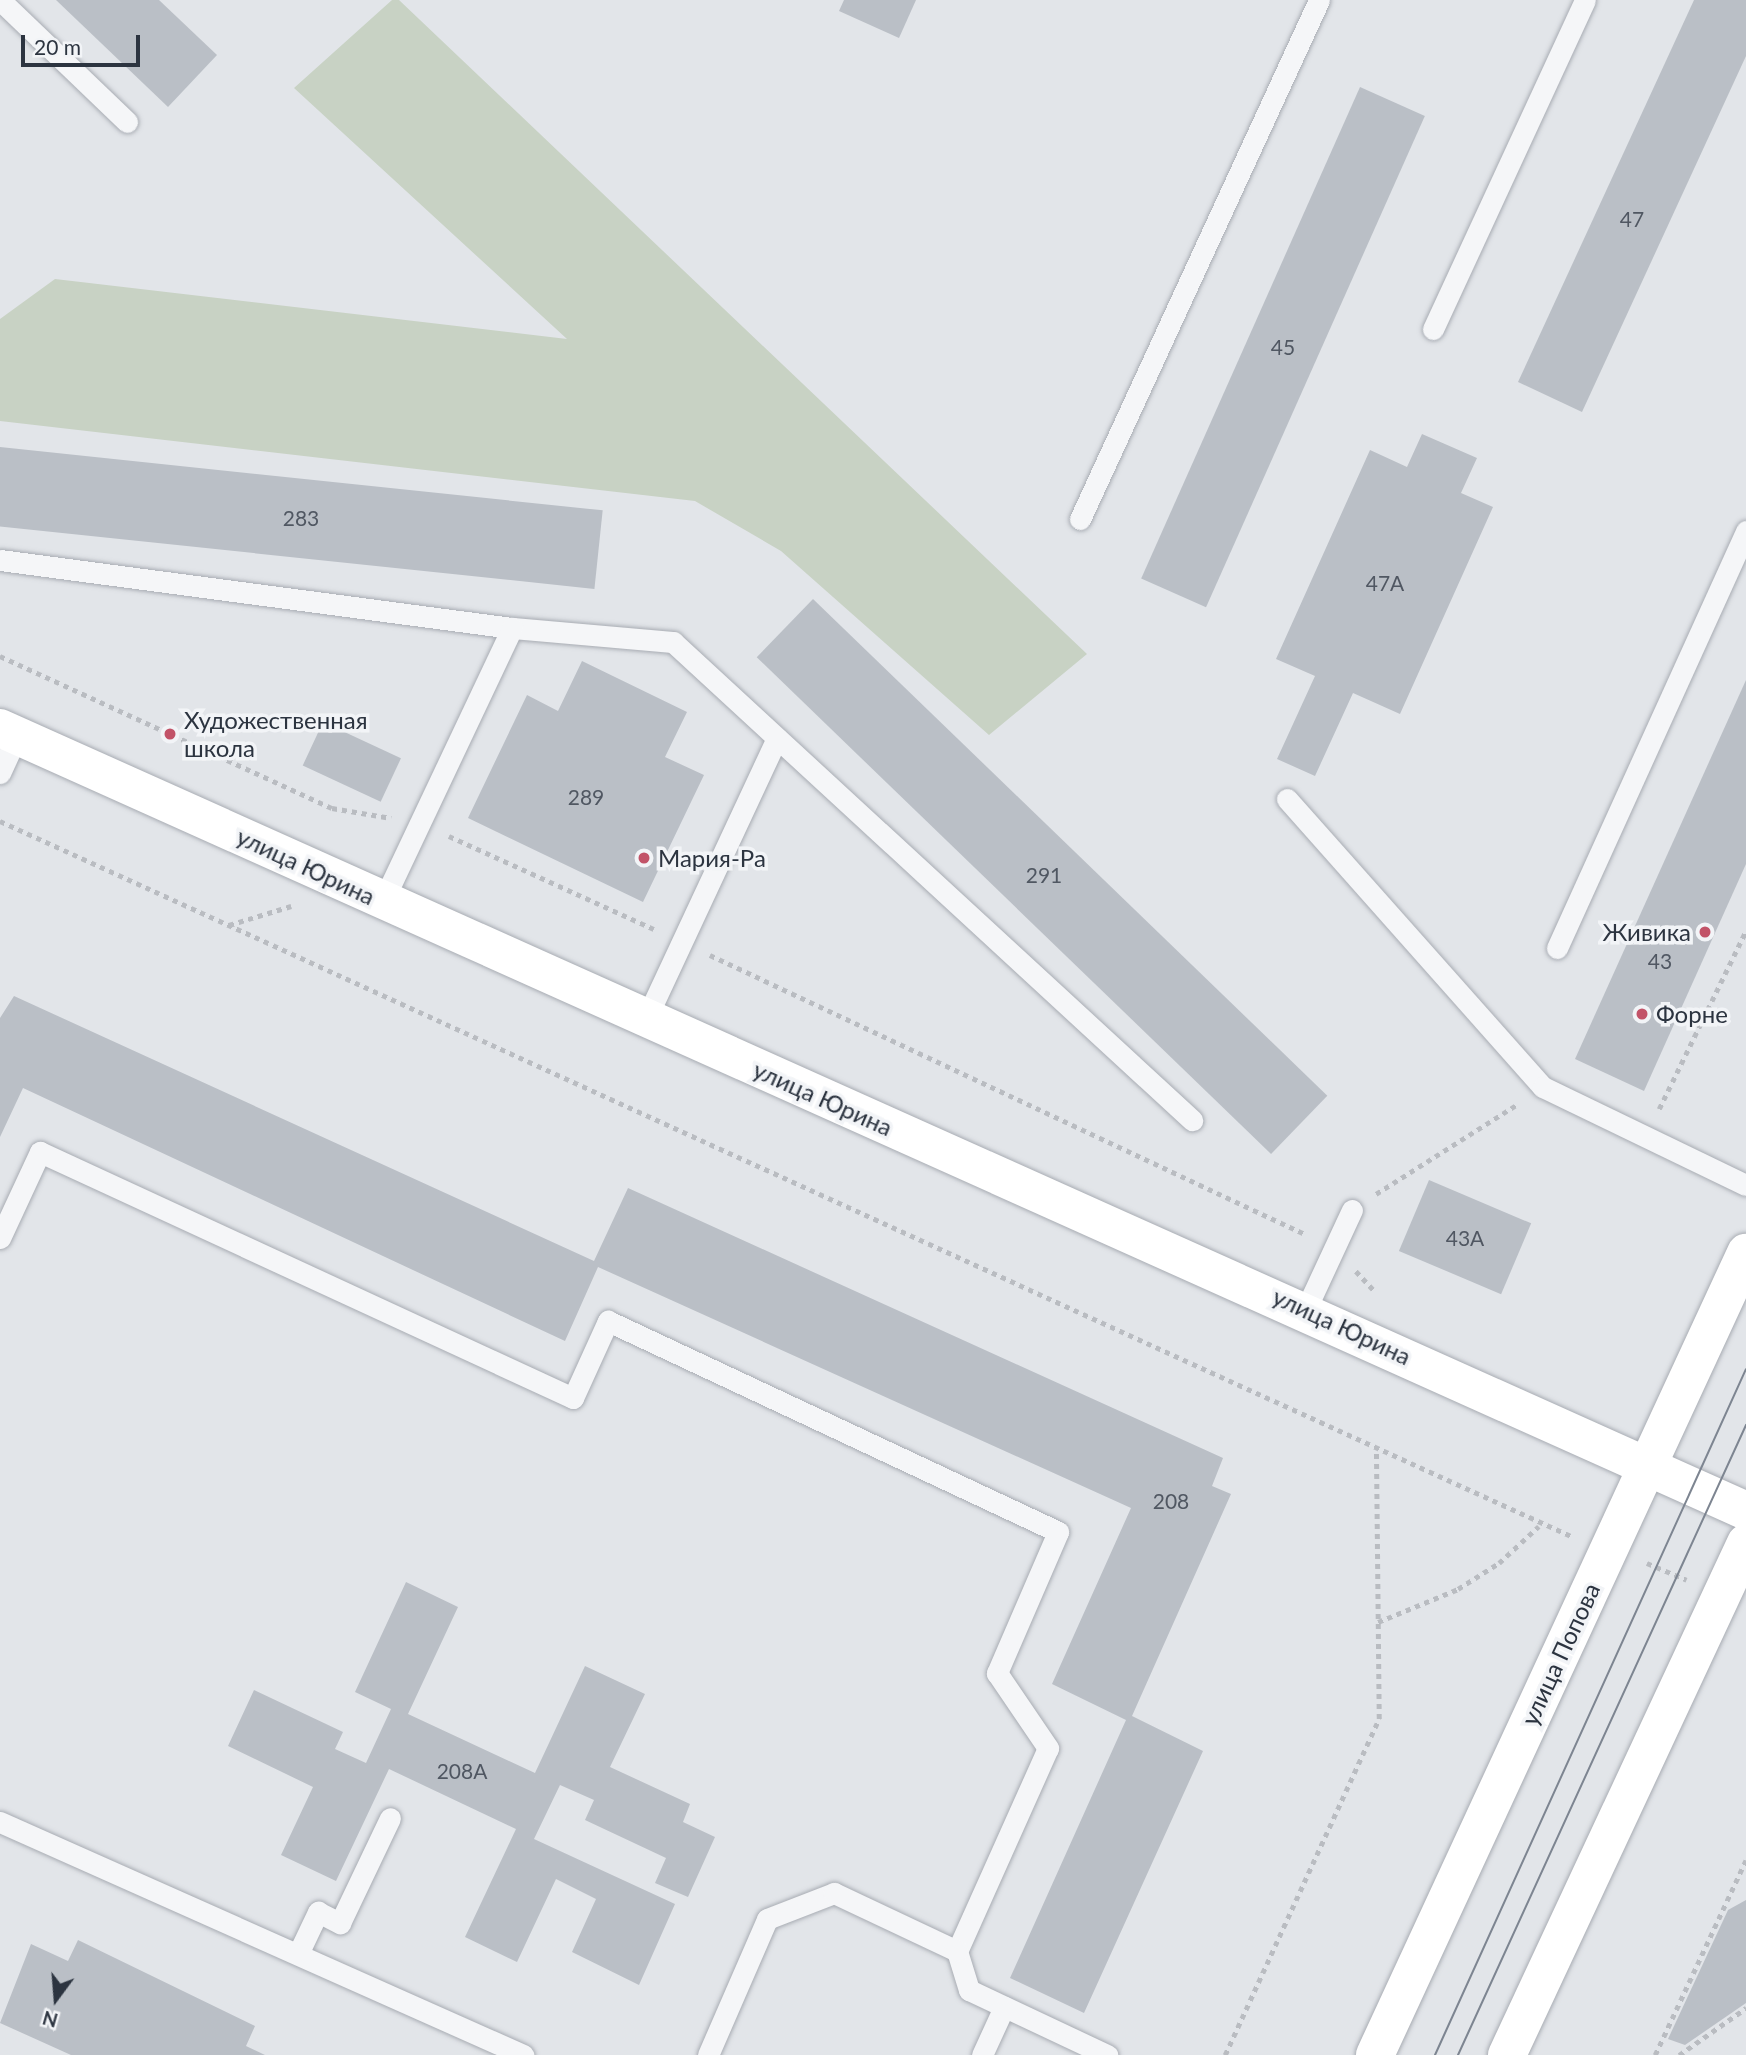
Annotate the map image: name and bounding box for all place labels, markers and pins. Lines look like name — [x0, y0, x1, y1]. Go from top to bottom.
place label: Художественная школа — [184, 706, 368, 762]
marker: Художественная школа — [162, 726, 178, 742]
place label: Мария-Ра — [658, 844, 766, 872]
marker: Мария-Ра — [636, 850, 652, 866]
place label: Живика — [1602, 918, 1691, 946]
marker: Живика — [1697, 924, 1713, 940]
place label: Форне — [1656, 1000, 1728, 1028]
marker: Форне — [1634, 1006, 1650, 1022]

